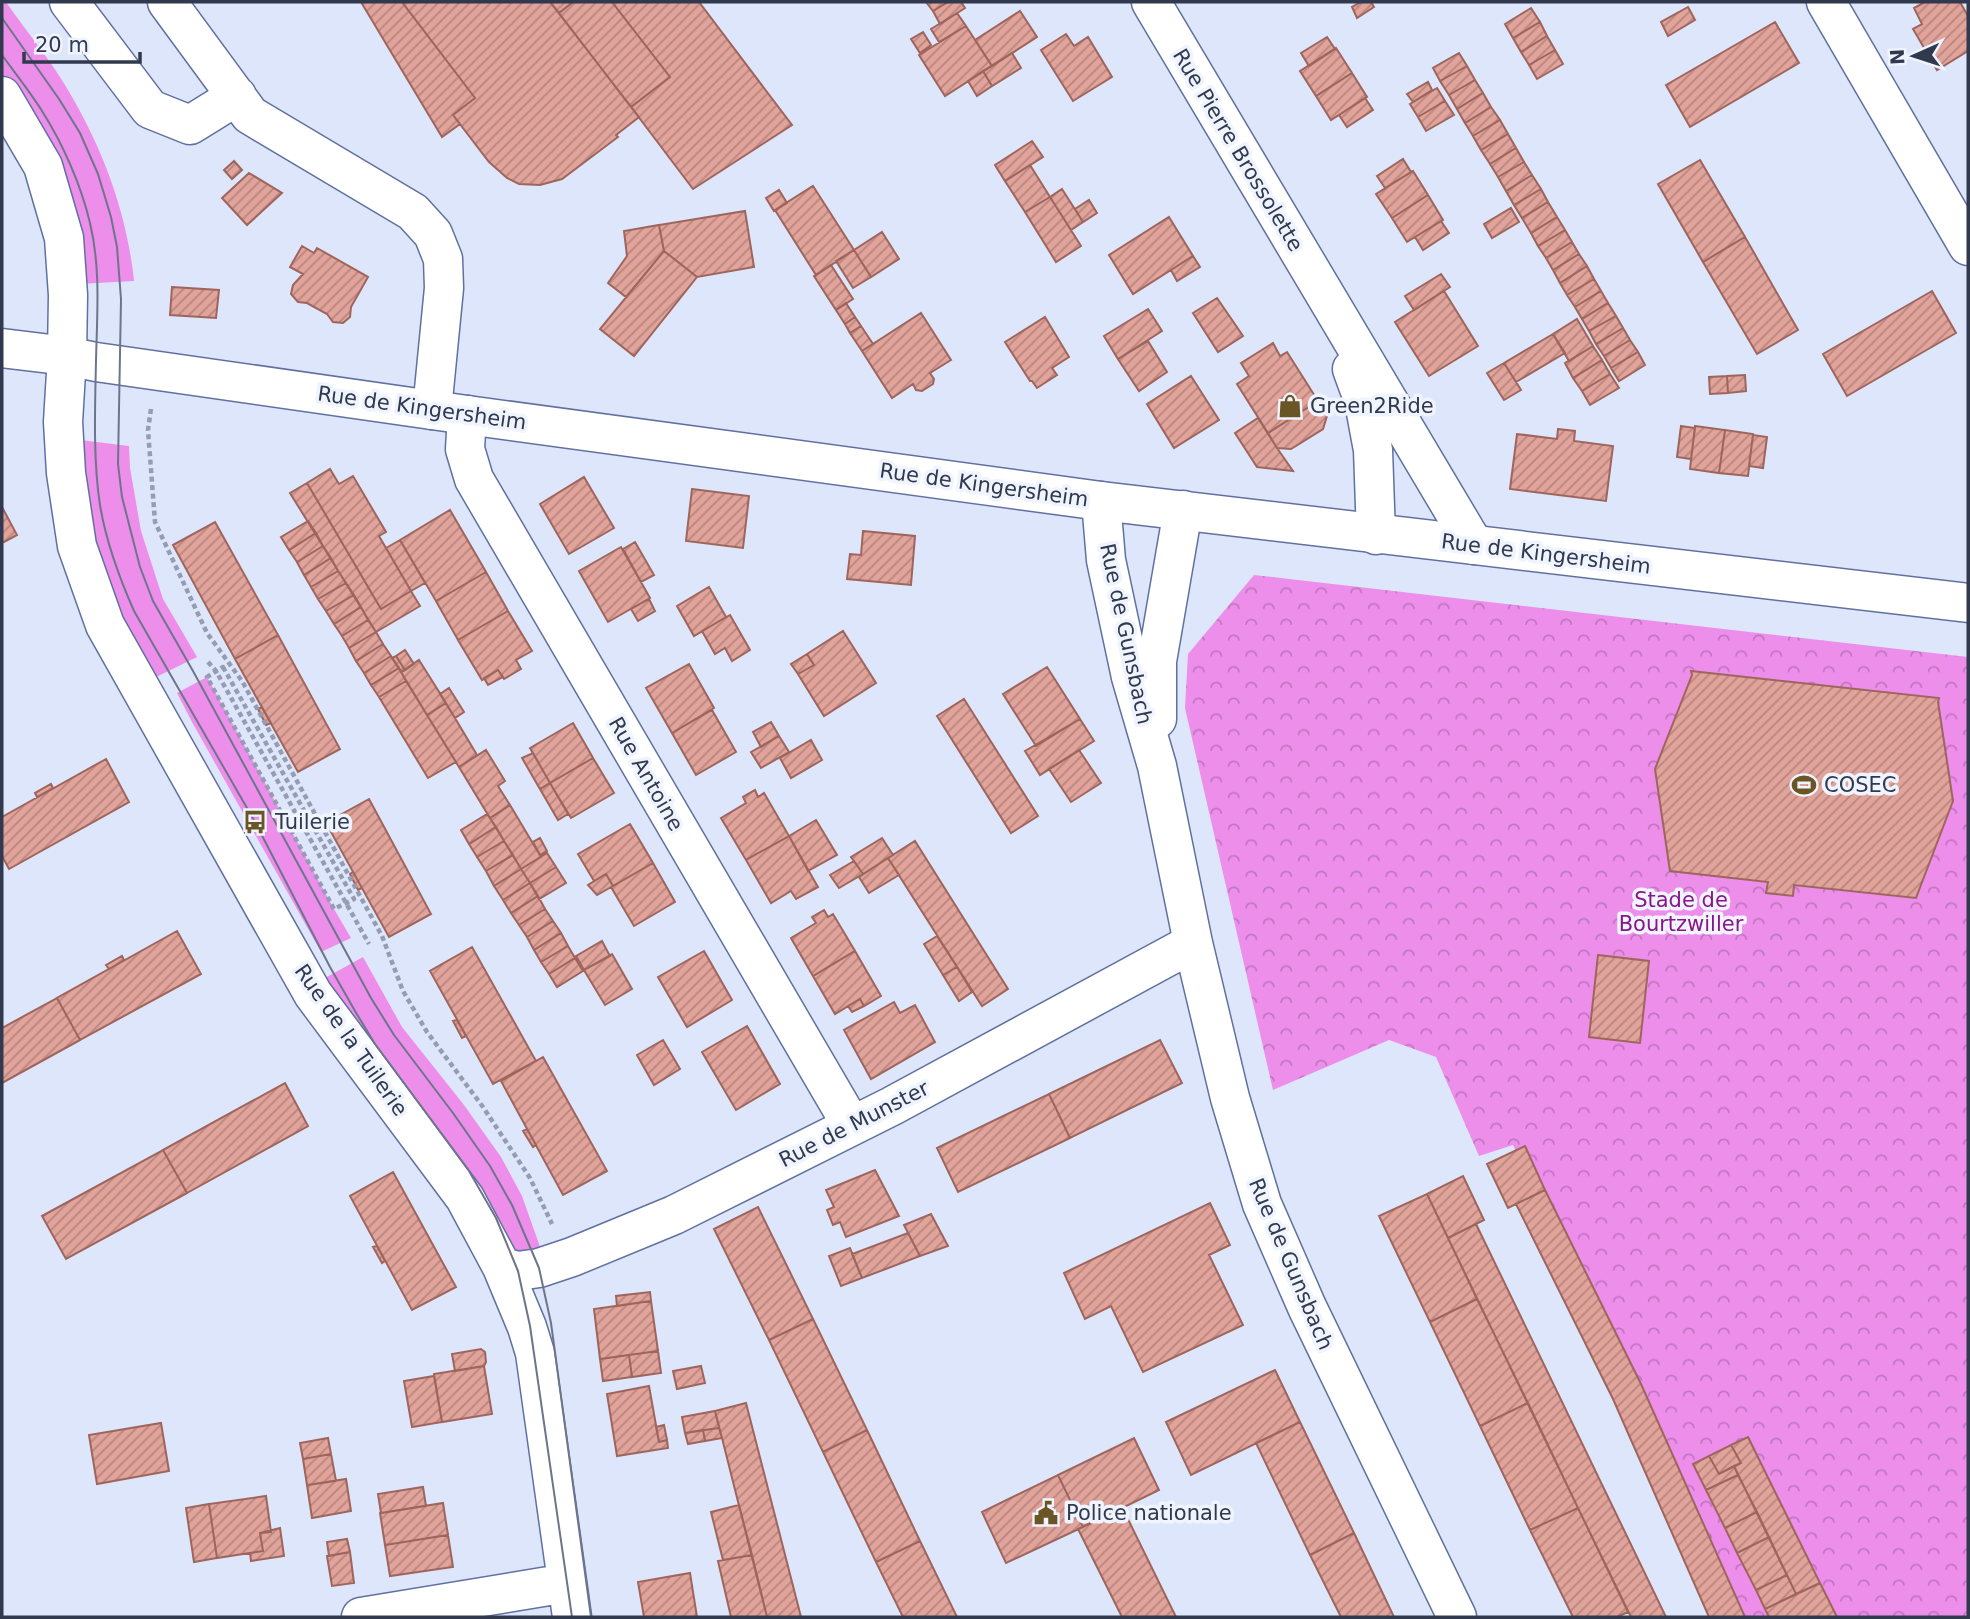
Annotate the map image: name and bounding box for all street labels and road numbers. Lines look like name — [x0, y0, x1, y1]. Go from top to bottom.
street label: Rue Pierre Brossolette — [1168, 44, 1308, 256]
street label: Rue de Kingersheim — [316, 381, 528, 435]
street label: Rue de Kingersheim — [878, 458, 1090, 512]
street label: Rue de Kingersheim — [1440, 529, 1652, 579]
street label: Rue de Gunsbach — [1095, 541, 1157, 727]
street label: Rue Antoine — [604, 713, 688, 835]
street label: Rue de la Tuilerie — [290, 959, 412, 1121]
street label: Rue de Munster — [775, 1076, 933, 1172]
street label: Rue de Gunsbach — [1244, 1174, 1338, 1354]

